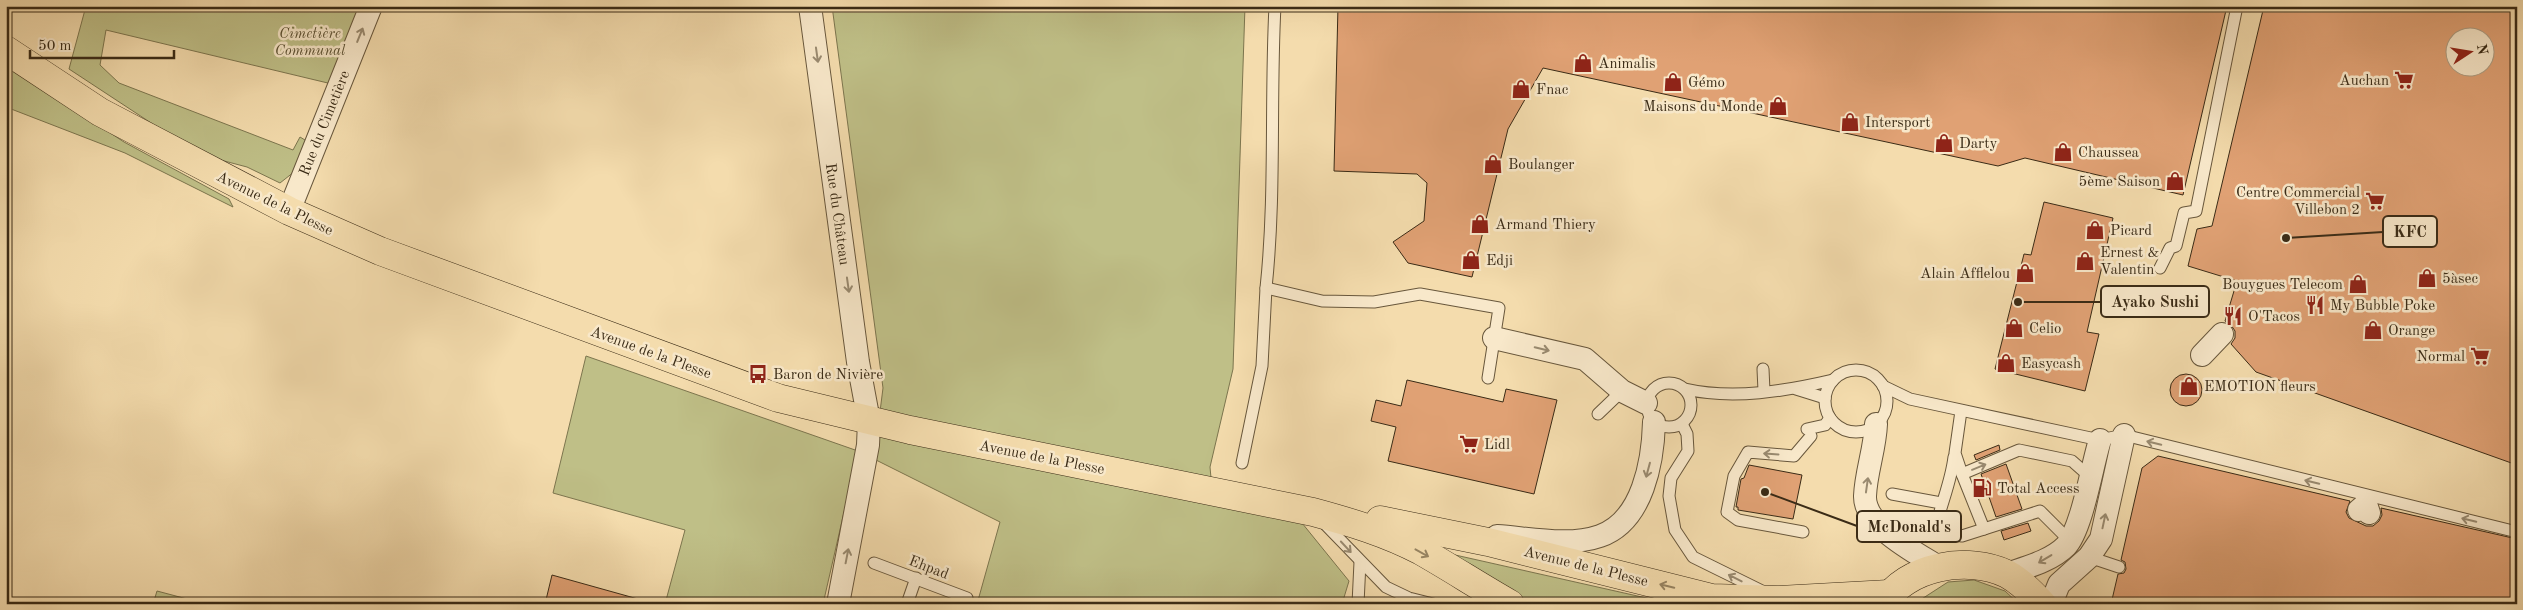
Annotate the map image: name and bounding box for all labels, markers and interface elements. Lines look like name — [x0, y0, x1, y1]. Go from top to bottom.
park label: Cimetière Communal — [275, 27, 346, 59]
scale bar — [30, 28, 174, 60]
one-way arrow — [355, 28, 365, 43]
north arrow — [2446, 28, 2496, 78]
text: 50 m — [38, 39, 72, 54]
text: N — [2474, 43, 2490, 56]
one-way arrow — [812, 46, 822, 62]
shop icon: Animalis — [1572, 52, 1594, 74]
place label: Animalis — [1598, 57, 1656, 72]
street label: Rue du Cimetière — [297, 69, 353, 178]
supermarket icon: Auchan — [2393, 69, 2415, 91]
shop icon: Gémo — [1662, 71, 1684, 93]
place label: Auchan — [2339, 74, 2389, 89]
place label: Gémo — [1688, 76, 1725, 91]
shop icon: Fnac — [1510, 78, 1532, 100]
place label: Fnac — [1536, 83, 1569, 98]
shop icon: Maisons du Monde — [1767, 95, 1789, 117]
place label: Maisons du Monde — [1643, 100, 1763, 115]
shop icon: Intersport — [1839, 111, 1861, 133]
place label: Intersport — [1865, 116, 1930, 131]
shop icon: Darty — [1933, 132, 1955, 154]
place label: Darty — [1959, 137, 1998, 152]
shop icon: Chaussea — [2052, 141, 2074, 163]
place label: Chaussea — [2078, 146, 2140, 161]
shop icon: Boulanger — [1482, 153, 1504, 175]
place label: Boulanger — [1508, 158, 1575, 173]
street label: Rue du Château — [822, 162, 851, 266]
street label: Avenue de la Plesse — [214, 170, 335, 239]
shop icon: 5ème Saison — [2164, 170, 2186, 192]
place label: 5ème Saison — [2079, 175, 2160, 190]
place label: Centre Commercial Villebon 2 — [2236, 186, 2360, 218]
supermarket icon: Centre Commercial Villebon 2 — [2364, 190, 2386, 212]
shop icon: Armand Thiery — [1469, 213, 1491, 235]
callout: KFC — [2383, 216, 2437, 247]
place label: Armand Thiery — [1495, 218, 1596, 233]
shop icon: Picard — [2084, 219, 2106, 241]
place label: Picard — [2110, 224, 2152, 239]
text: KFC — [2393, 225, 2427, 241]
place label: Ernest & Valentin — [2100, 246, 2159, 278]
shop icon: Edji — [1460, 249, 1482, 271]
shop icon: Ernest & Valentin — [2074, 250, 2096, 272]
place label: Edji — [1486, 254, 1513, 269]
shop icon: Alain Afflelou — [2014, 262, 2036, 284]
place label: Alain Afflelou — [1920, 267, 2010, 282]
shop icon: 5àsec — [2416, 267, 2438, 289]
place label: 5àsec — [2442, 272, 2479, 287]
shop icon: Bouygues Telecom — [2347, 273, 2369, 295]
one-way arrow — [843, 277, 853, 293]
place label: Bouygues Telecom — [2222, 278, 2343, 293]
callout: Ayako Sushi — [2101, 286, 2209, 317]
restaurant icon: My Bubble Poke — [2304, 294, 2326, 316]
text: Ayako Sushi — [2111, 295, 2199, 311]
place label: My Bubble Poke — [2330, 299, 2435, 314]
restaurant icon: O'Tacos — [2222, 305, 2244, 327]
place label: O'Tacos — [2248, 310, 2300, 325]
shop icon: Celio — [2003, 317, 2025, 339]
shop icon: Orange — [2362, 319, 2384, 341]
place label: Celio — [2029, 322, 2062, 337]
place label: Orange — [2388, 324, 2435, 339]
street label: Avenue de la Plesse — [588, 325, 713, 382]
one-way arrow — [1533, 345, 1549, 354]
supermarket icon: Normal — [2469, 345, 2491, 367]
place label: Normal — [2416, 350, 2465, 365]
shop icon: Easycash — [1995, 352, 2017, 374]
place label: Easycash — [2021, 357, 2081, 372]
bus stop icon: Baron de Nivière — [747, 363, 769, 385]
place label: Baron de Nivière — [773, 368, 883, 383]
shop icon: EMOTION fleurs — [2178, 375, 2200, 397]
place label: EMOTION fleurs — [2204, 380, 2316, 395]
supermarket icon: Lidl — [1458, 433, 1480, 455]
place label: Lidl — [1484, 438, 1510, 453]
one-way arrow — [2146, 438, 2162, 447]
street label: Avenue de la Plesse — [978, 439, 1106, 478]
one-way arrow — [1763, 449, 1779, 458]
one-way arrow — [1971, 461, 1986, 471]
one-way arrow — [1643, 462, 1652, 478]
one-way arrow — [2304, 476, 2320, 486]
one-way arrow — [1862, 477, 1872, 493]
fuel station icon: Total Access — [1971, 477, 1993, 499]
place label: Total Access — [1997, 482, 2080, 497]
callout: McDonald's — [1857, 511, 1961, 542]
one-way arrow — [2100, 514, 2110, 530]
one-way arrow — [2462, 515, 2478, 524]
text: McDonald's — [1867, 520, 1951, 536]
one-way arrow — [1340, 541, 1352, 554]
street label: Avenue de la Plesse — [1522, 545, 1649, 590]
one-way arrow — [842, 548, 852, 564]
one-way arrow — [1414, 548, 1429, 558]
street label: Ehpad — [906, 554, 951, 583]
one-way arrow — [2039, 554, 2053, 564]
one-way arrow — [1728, 573, 1743, 583]
one-way arrow — [1659, 581, 1675, 590]

